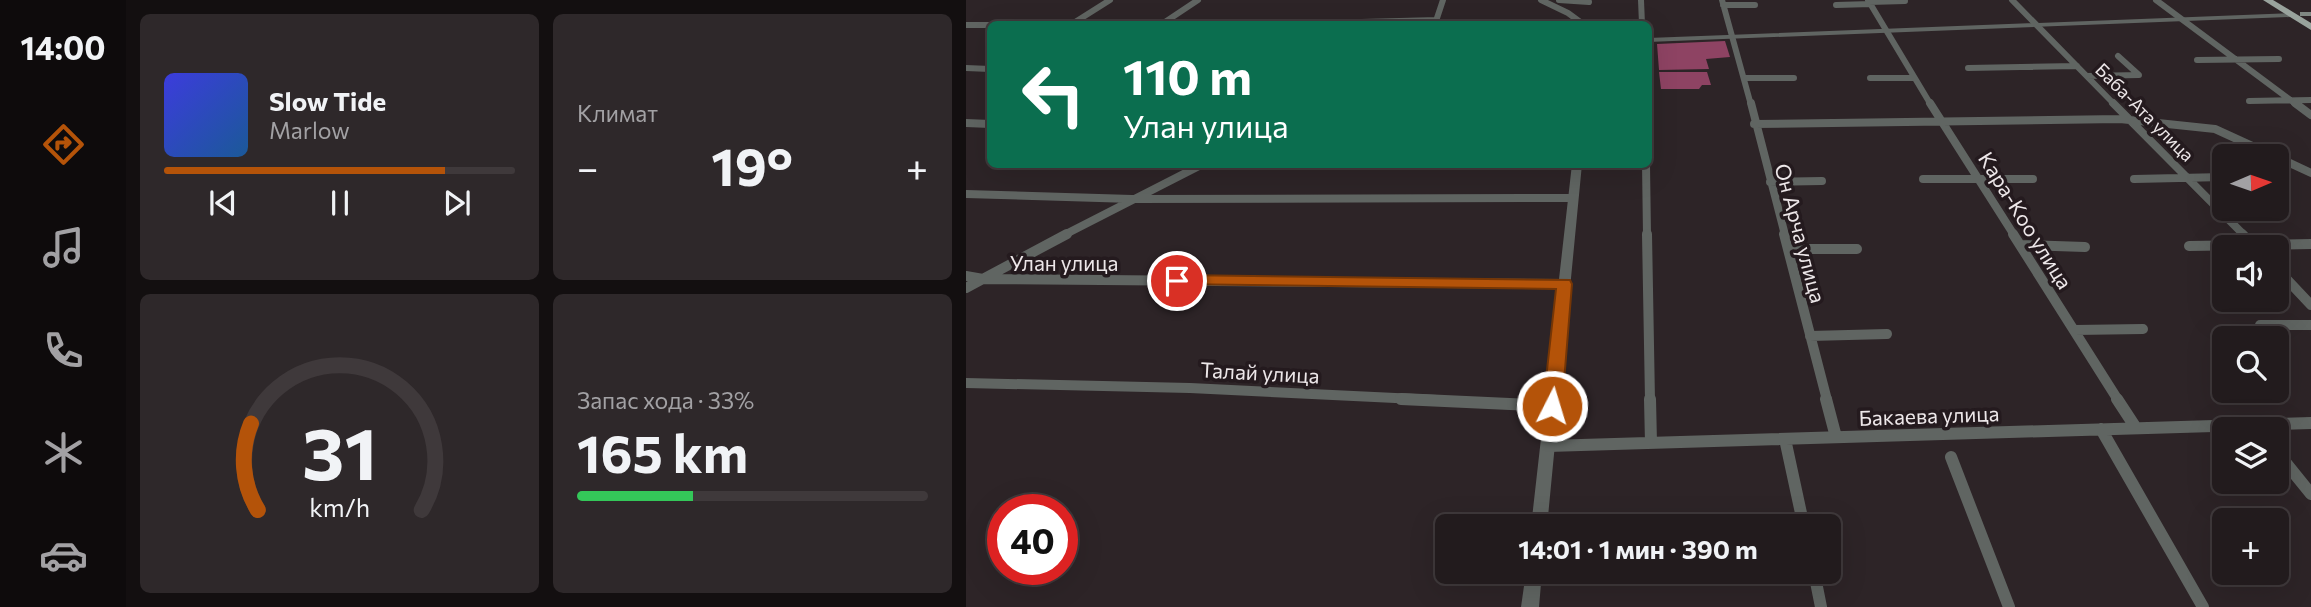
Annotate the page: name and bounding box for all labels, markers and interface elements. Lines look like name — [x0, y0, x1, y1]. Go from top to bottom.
text: 14:00 — [20, 27, 106, 67]
text: 110 m — [1123, 45, 1252, 105]
icon: left — [1008, 49, 1099, 140]
street label: Баба-Ата улица — [2091, 58, 2199, 166]
text: Slow Tide — [269, 85, 386, 116]
text: Климат — [577, 99, 658, 127]
text: Улан улица — [1123, 105, 1288, 145]
text: Marlow — [269, 116, 350, 144]
icon: directions — [39, 120, 88, 169]
text: 19° — [711, 133, 793, 197]
text: − — [577, 143, 599, 190]
text: + — [906, 143, 928, 190]
north arrow — [2212, 144, 2289, 220]
map controls — [2212, 144, 2289, 585]
street label: Кара-Коо улица — [1974, 147, 2078, 293]
street label: Он Арча улица — [1770, 161, 1832, 305]
icon: previous — [204, 184, 242, 222]
icon: pause — [321, 184, 359, 222]
icon: next — [438, 184, 476, 222]
icon: music — [39, 223, 88, 272]
button: sound — [2212, 235, 2289, 312]
street label: Улан улица — [1010, 250, 1118, 275]
pin — [1147, 251, 1207, 311]
icon: arrive — [1158, 262, 1196, 300]
icon: phone — [39, 326, 88, 375]
button: search — [2212, 326, 2289, 403]
street label: Талай улица — [1200, 356, 1320, 388]
position arrow — [1515, 369, 1589, 443]
text: Запас хода · 33% — [577, 386, 754, 414]
street label: Бакаева улица — [1858, 400, 2000, 430]
text: 31 — [302, 406, 377, 495]
button: layers — [2212, 417, 2289, 494]
text: 165 km — [577, 420, 748, 484]
icon: climate — [39, 428, 88, 477]
text: km/h — [309, 491, 370, 521]
speed limit sign: 40 — [987, 494, 1078, 585]
button: + — [2212, 508, 2289, 585]
icon: car — [39, 531, 88, 580]
text: 14:01 · 1 мин · 390 m — [1518, 533, 1758, 564]

